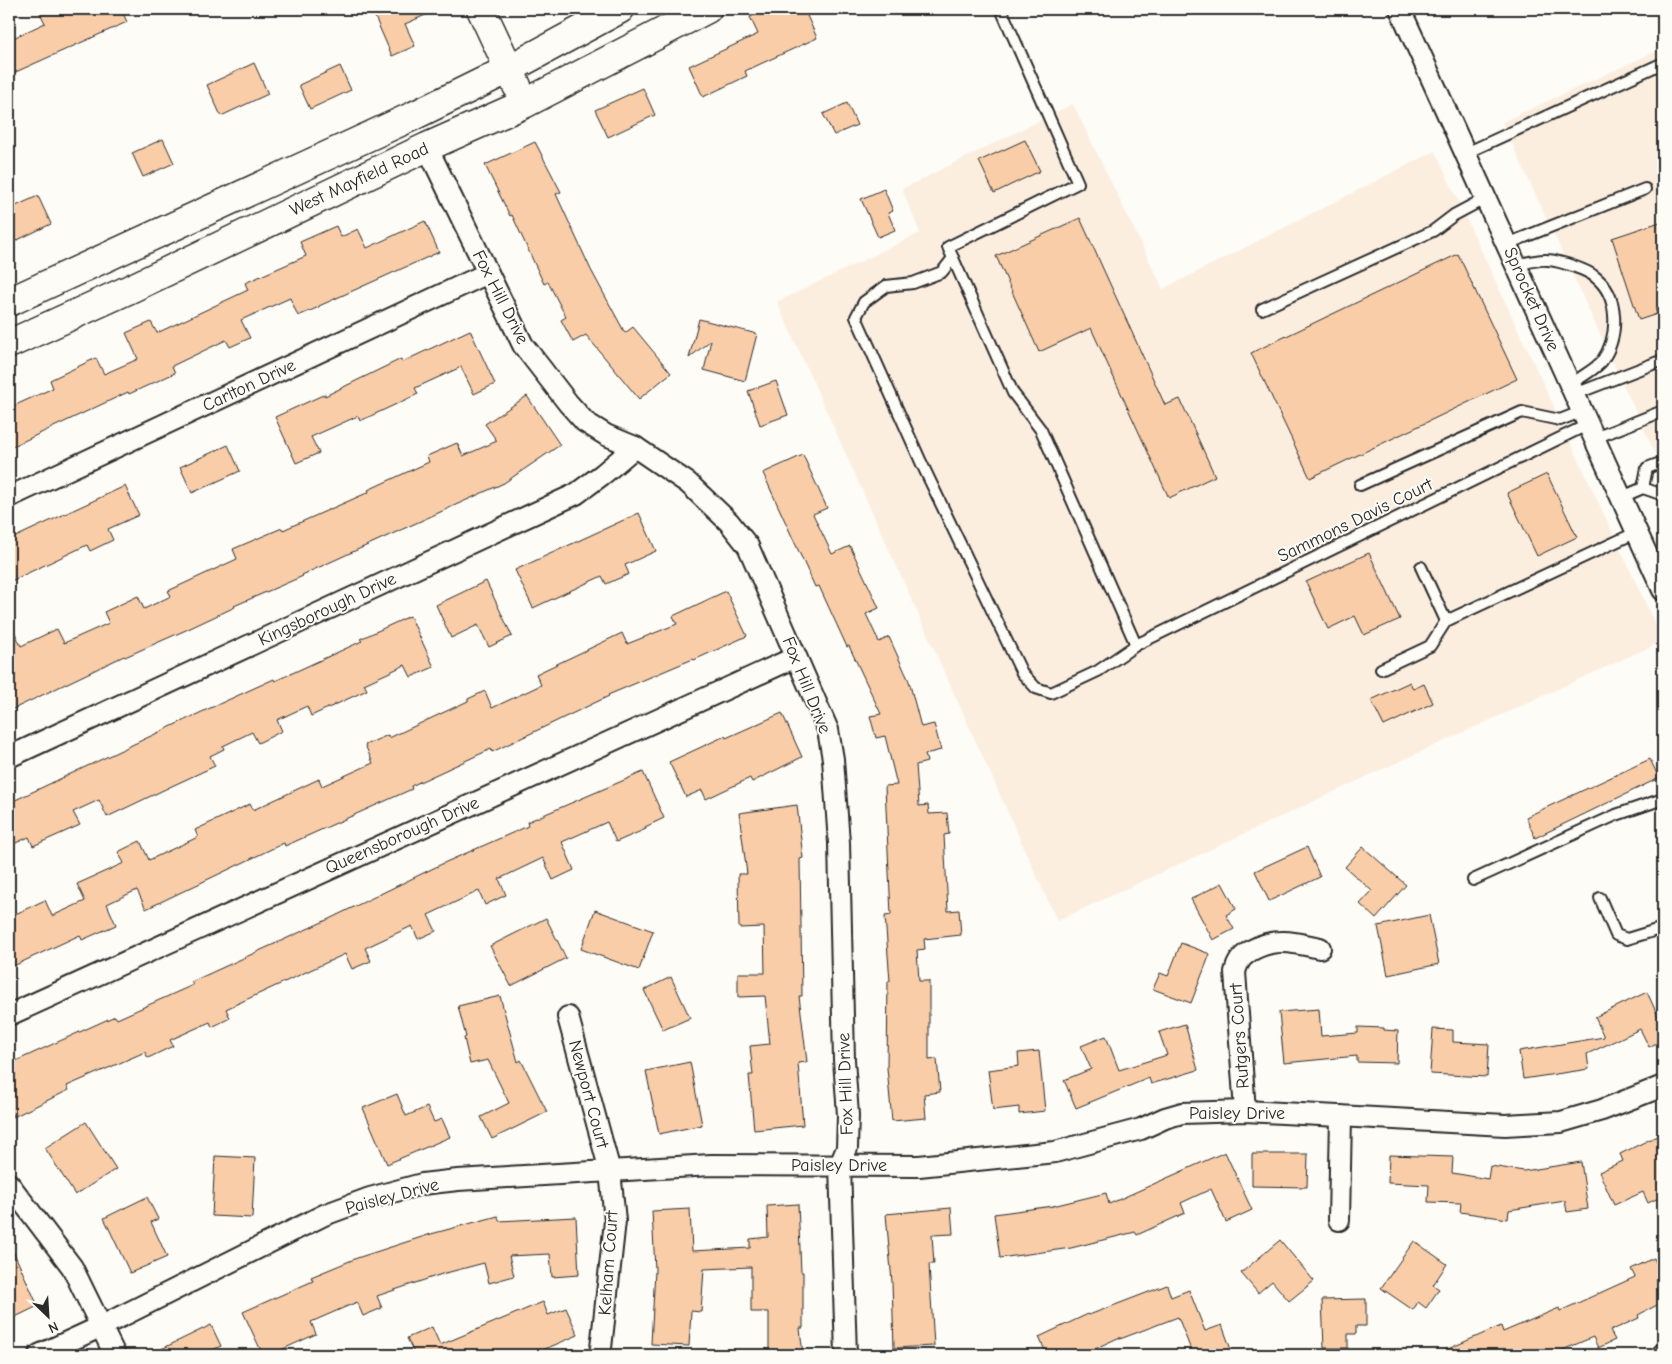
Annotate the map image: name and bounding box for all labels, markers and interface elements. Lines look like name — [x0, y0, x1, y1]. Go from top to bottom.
street label: West Mayfield Road — [286, 138, 432, 221]
street label: Sprocket Drive — [1499, 244, 1564, 355]
street label: Fox Hill Drive — [468, 247, 533, 348]
street label: Carlton Drive — [199, 355, 299, 416]
street label: Sammons Davis Court — [1274, 473, 1437, 567]
street label: Kingsborough Drive — [255, 568, 400, 651]
street label: Fox Hill Drive — [778, 634, 836, 737]
street label: Queensborough Drive — [322, 792, 482, 879]
street label: Rutgers Court — [1225, 982, 1254, 1089]
street label: Fox Hill Drive — [833, 1032, 858, 1136]
street label: Newport Court — [564, 1038, 613, 1151]
street label: Paisley Drive — [1189, 1103, 1285, 1124]
street label: Paisley Drive — [791, 1155, 887, 1176]
street label: Paisley Drive — [343, 1174, 441, 1219]
street label: Kelham Court — [594, 1209, 623, 1316]
north arrow — [22, 1292, 72, 1342]
text: N — [46, 1318, 61, 1337]

